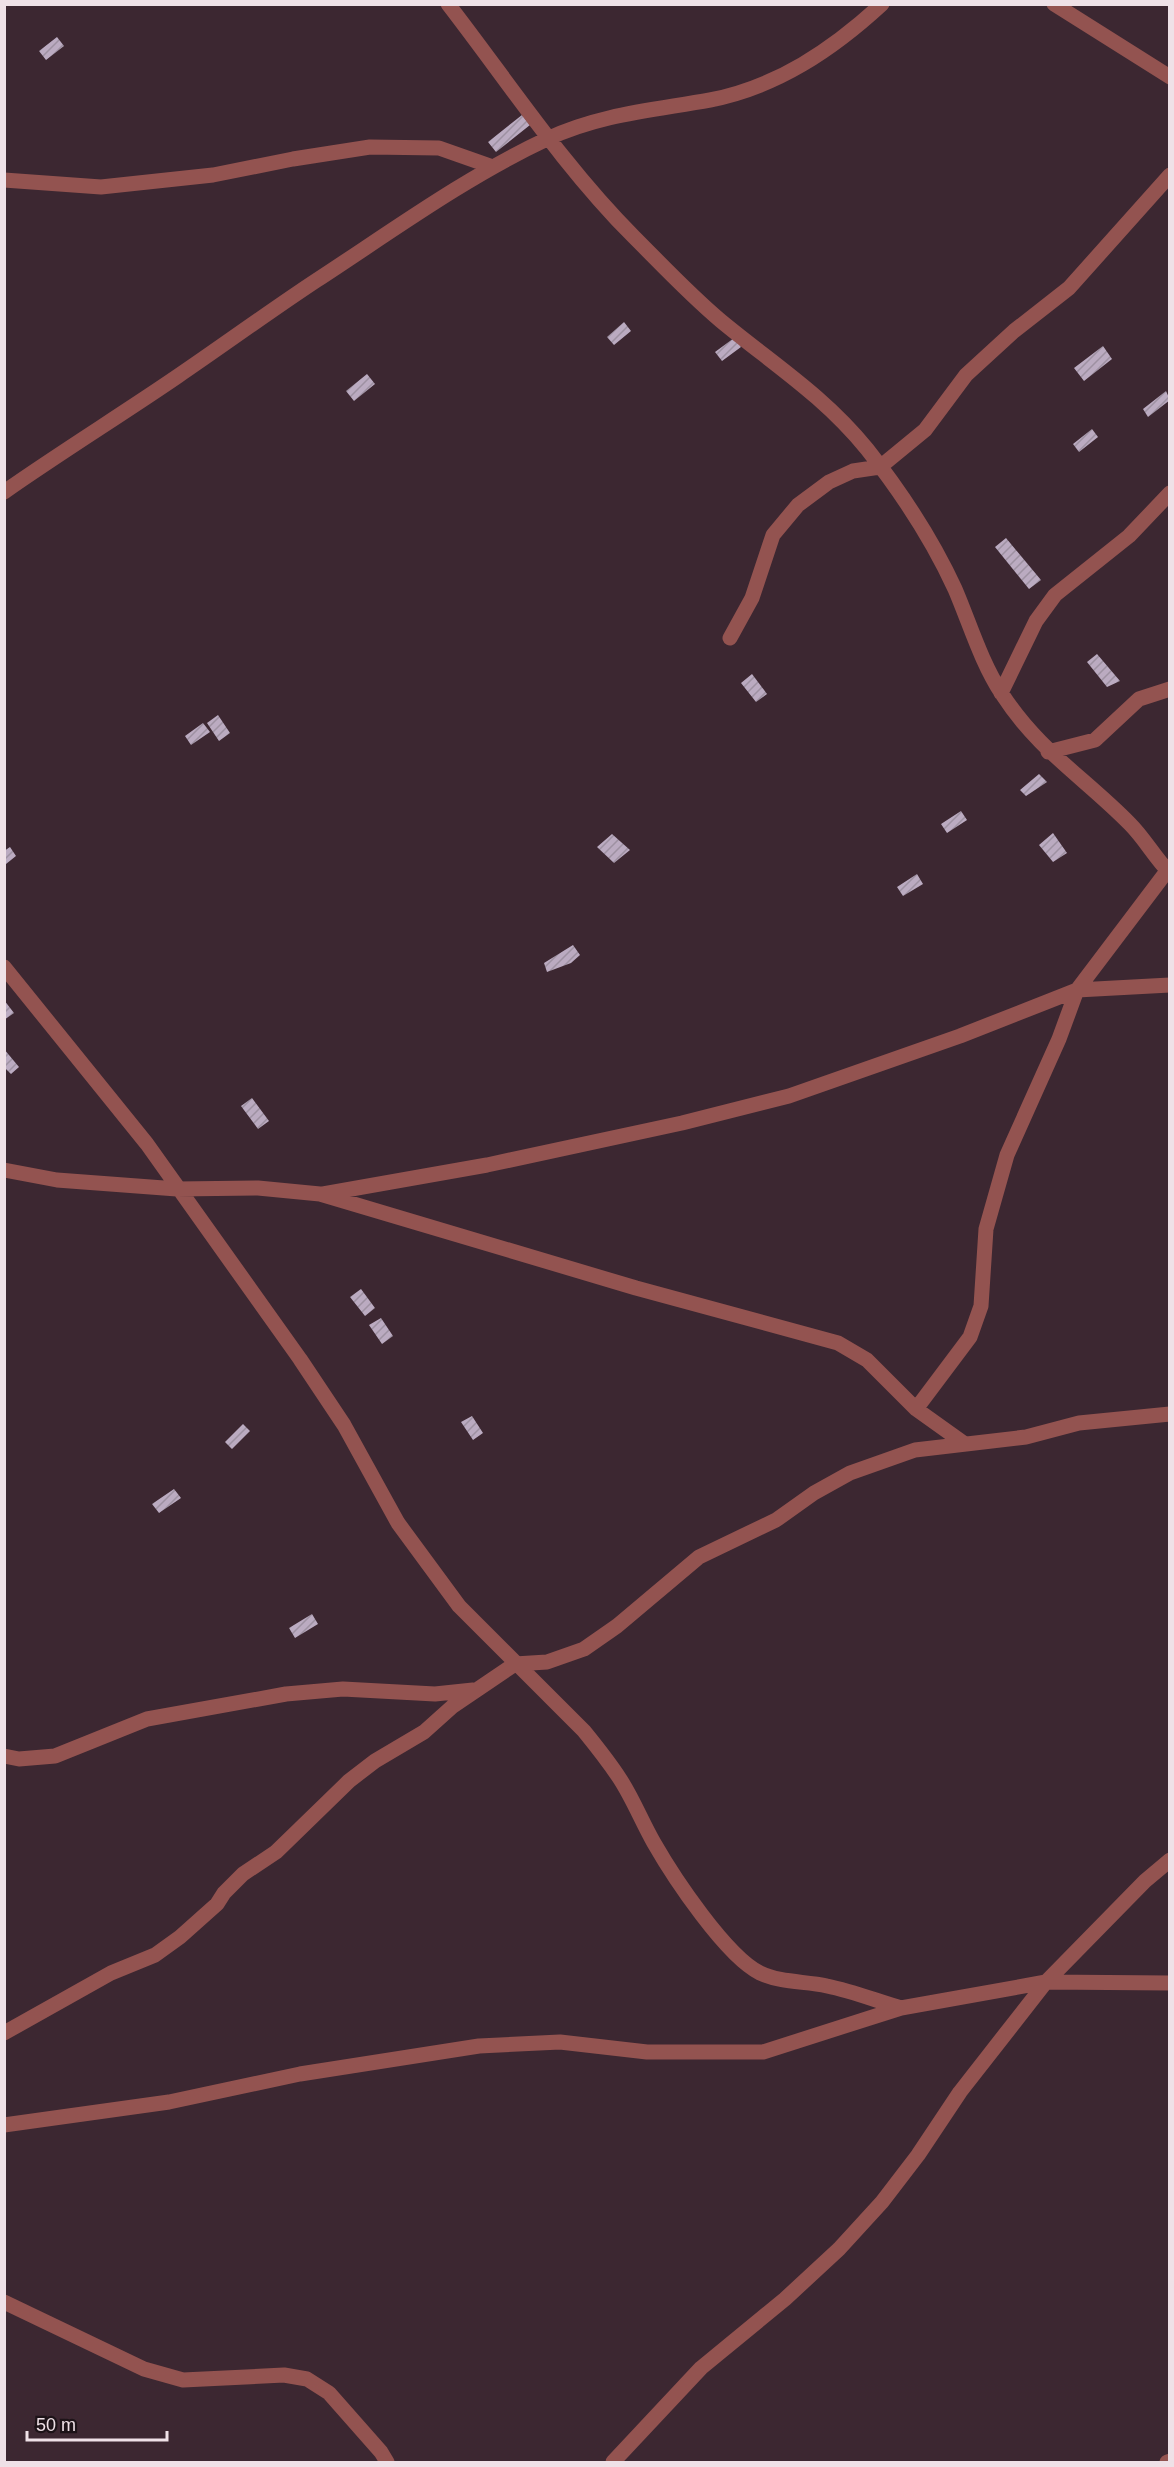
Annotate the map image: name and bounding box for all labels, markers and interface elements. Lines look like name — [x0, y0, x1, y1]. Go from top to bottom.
scale bar — [27, 2404, 166, 2442]
text: 50 m — [36, 2415, 76, 2435]

